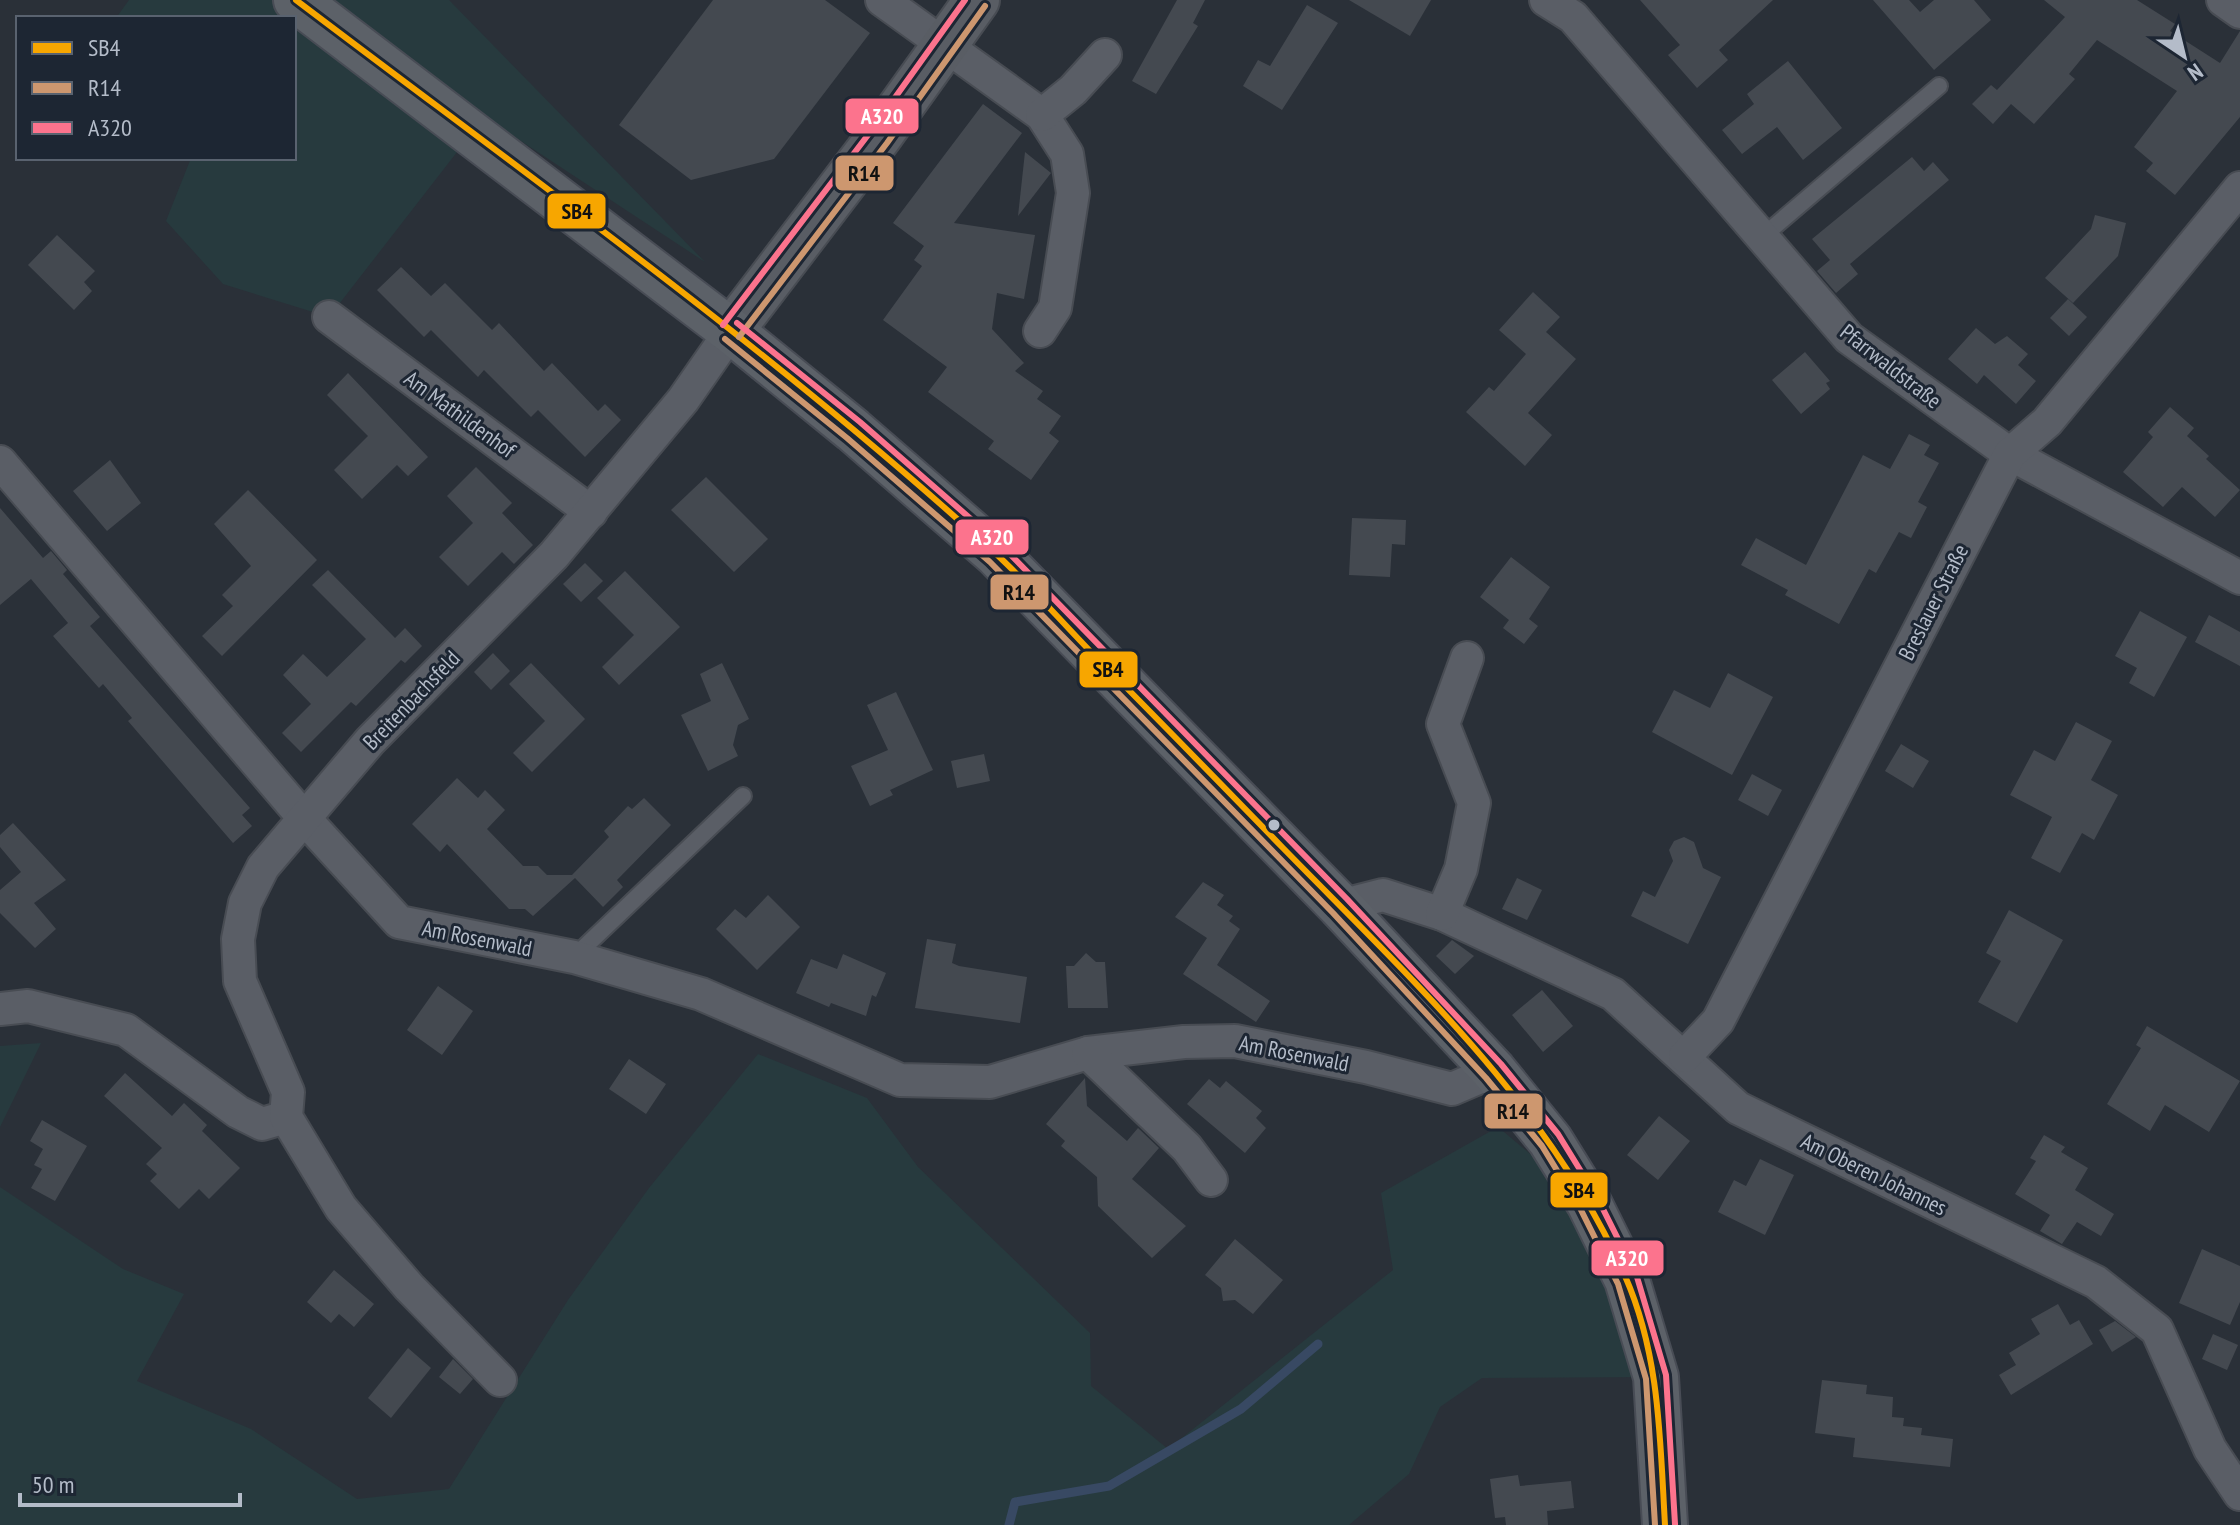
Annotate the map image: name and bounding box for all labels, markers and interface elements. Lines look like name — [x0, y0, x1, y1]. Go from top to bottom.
legend — [16, 16, 296, 160]
north arrow — [2144, 16, 2224, 96]
text: SB4 — [88, 32, 121, 63]
text: N — [2183, 58, 2208, 87]
text: R14 — [88, 72, 121, 103]
line badge: A320 — [844, 97, 920, 135]
text: A320 — [860, 102, 903, 130]
text: A320 — [88, 112, 132, 143]
line badge: R14 — [834, 154, 895, 192]
text: R14 — [848, 159, 881, 187]
line badge: SB4 — [546, 192, 607, 230]
text: SB4 — [562, 197, 593, 225]
street label: Pfarrwaldstraße — [1835, 318, 1947, 414]
street label: Am Mathildenhof — [399, 364, 522, 465]
line badge: A320 — [954, 518, 1030, 556]
text: A320 — [970, 523, 1013, 551]
street label: Breslauer Straße — [1892, 539, 1974, 665]
line badge: R14 — [989, 573, 1050, 611]
text: R14 — [1003, 578, 1036, 606]
street label: Breitenbachsfeld — [357, 644, 465, 756]
line badge: SB4 — [1078, 650, 1139, 689]
text: SB4 — [1093, 655, 1124, 683]
unlabelled marker — [1266, 817, 1282, 833]
street label: Am Rosenwald — [420, 914, 534, 962]
street label: Am Rosenwald — [1237, 1029, 1351, 1077]
line badge: R14 — [1483, 1092, 1544, 1130]
text: R14 — [1497, 1097, 1530, 1125]
street label: Am Oberen Johannes — [1797, 1127, 1951, 1221]
line badge: SB4 — [1549, 1171, 1609, 1209]
text: SB4 — [1564, 1176, 1595, 1204]
line badge: A320 — [1590, 1239, 1665, 1277]
text: A320 — [1605, 1244, 1648, 1272]
scale bar — [20, 1457, 240, 1507]
text: 50 m — [32, 1469, 74, 1500]

